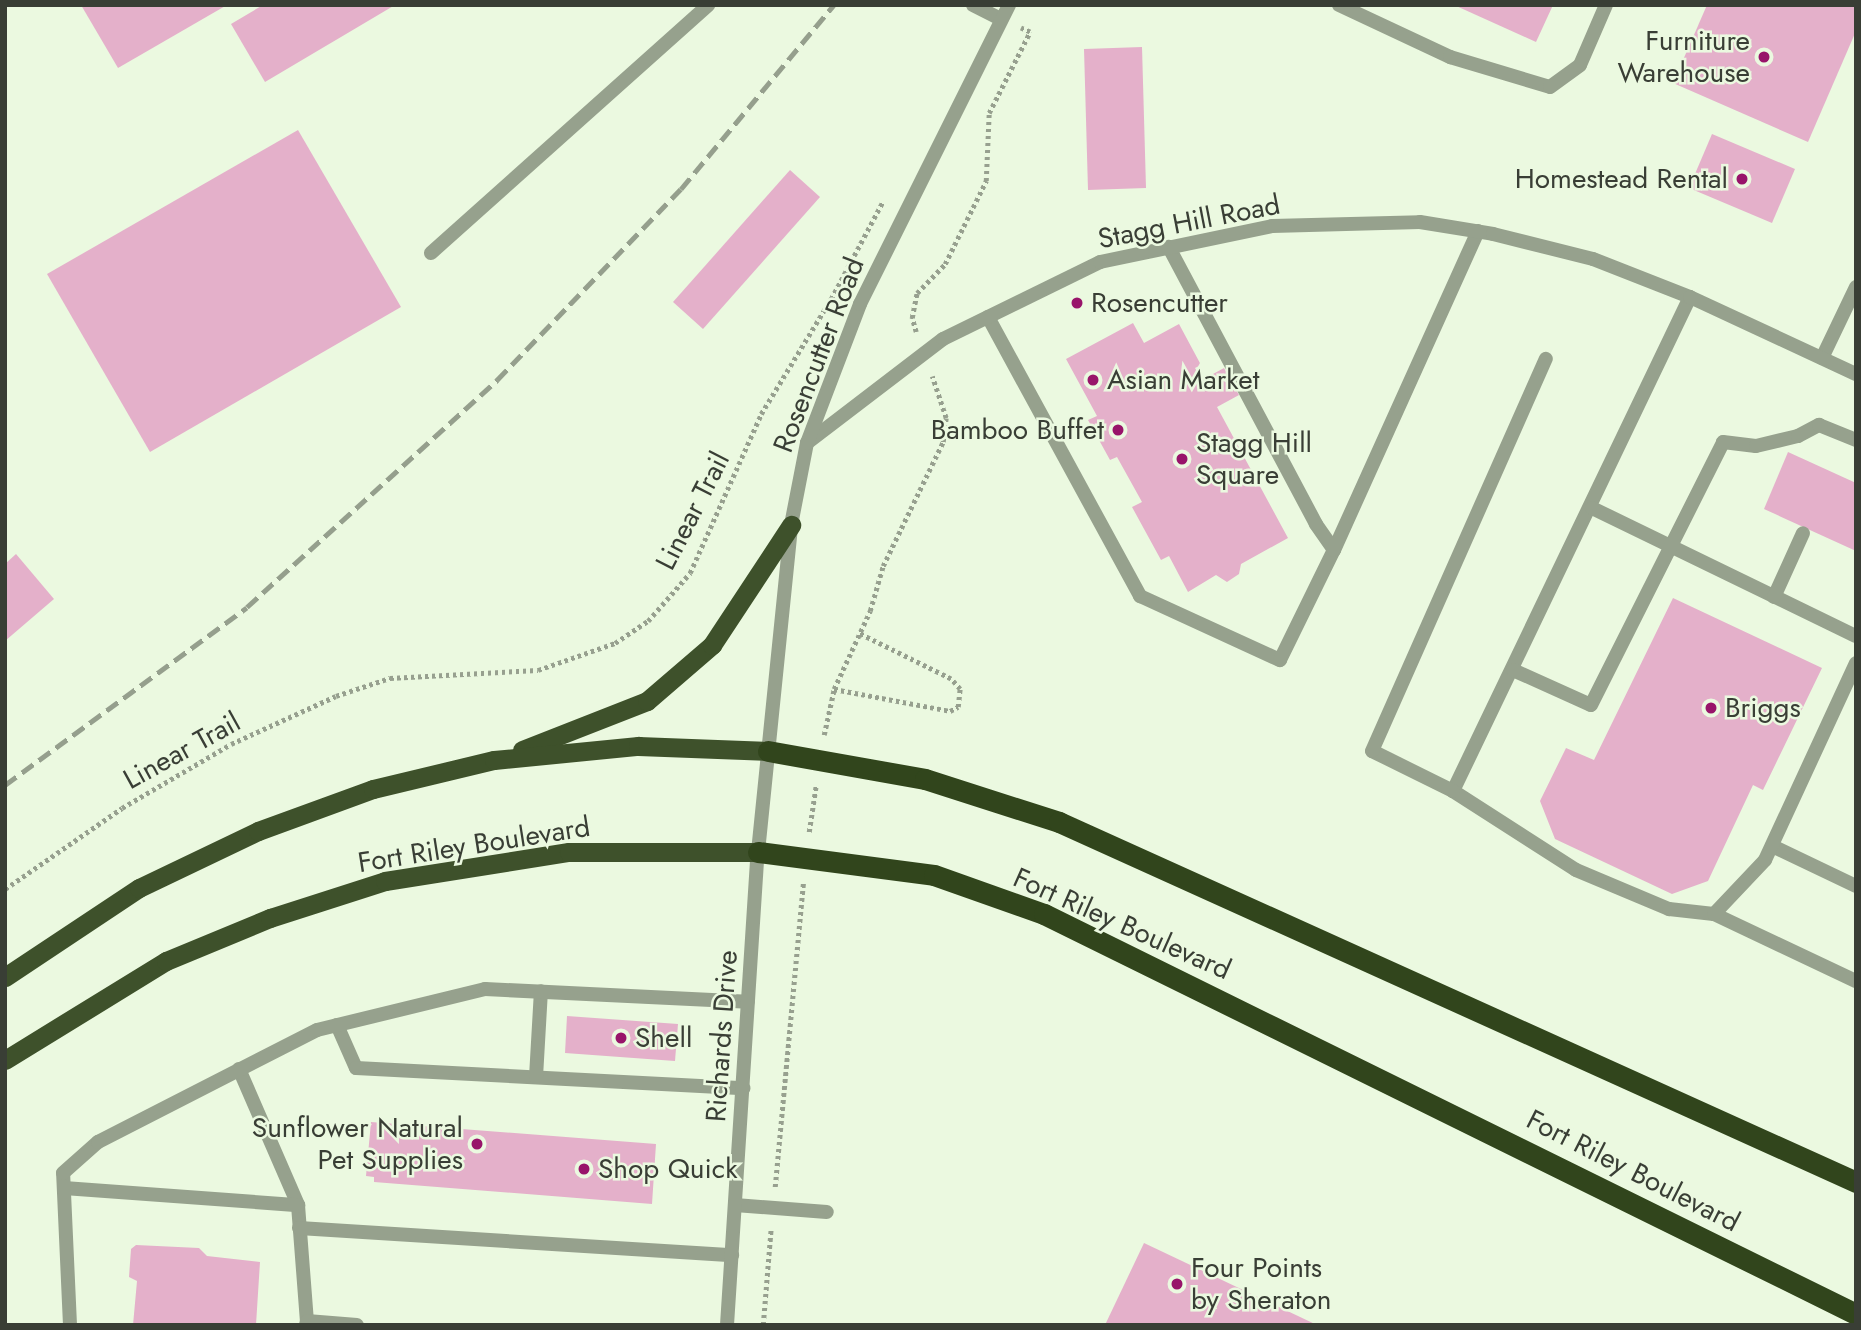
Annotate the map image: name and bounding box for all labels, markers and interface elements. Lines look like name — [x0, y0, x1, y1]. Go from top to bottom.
place label: Furniture Warehouse — [1618, 24, 1750, 90]
marker: Furniture Warehouse — [1756, 49, 1772, 65]
place label: Homestead Rental — [1515, 162, 1728, 196]
marker: Homestead Rental — [1734, 171, 1750, 187]
street label: Stagg Hill Road — [1095, 188, 1283, 256]
street label: Rosencutter Road — [766, 253, 872, 457]
place label: Rosencutter — [1091, 286, 1228, 320]
marker: Rosencutter — [1069, 295, 1085, 311]
place label: Asian Market — [1107, 363, 1259, 397]
marker: Asian Market — [1085, 372, 1101, 388]
place label: Bamboo Buffet — [931, 413, 1104, 447]
marker: Bamboo Buffet — [1110, 422, 1126, 438]
place label: Stagg Hill Square — [1196, 426, 1312, 492]
street label: Linear Trail — [649, 446, 737, 576]
marker: Stagg Hill Square — [1174, 451, 1190, 467]
place label: Briggs — [1725, 691, 1801, 725]
marker: Briggs — [1703, 700, 1719, 716]
street label: Linear Trail — [118, 705, 246, 797]
street label: Fort Riley Boulevard — [355, 810, 593, 880]
street label: Fort Riley Boulevard — [1008, 861, 1236, 987]
street label: Richards Drive — [699, 949, 745, 1123]
place label: Shell — [635, 1021, 692, 1055]
marker: Shell — [613, 1030, 629, 1046]
street label: Fort Riley Boulevard — [1521, 1103, 1745, 1239]
place label: Sunflower Natural Pet Supplies — [252, 1111, 463, 1177]
marker: Sunflower Natural Pet Supplies — [469, 1136, 485, 1152]
place label: Shop Quick — [598, 1152, 737, 1186]
marker: Shop Quick — [576, 1161, 592, 1177]
place label: Four Points by Sheraton — [1191, 1251, 1332, 1317]
marker: Four Points by Sheraton — [1169, 1276, 1185, 1292]

